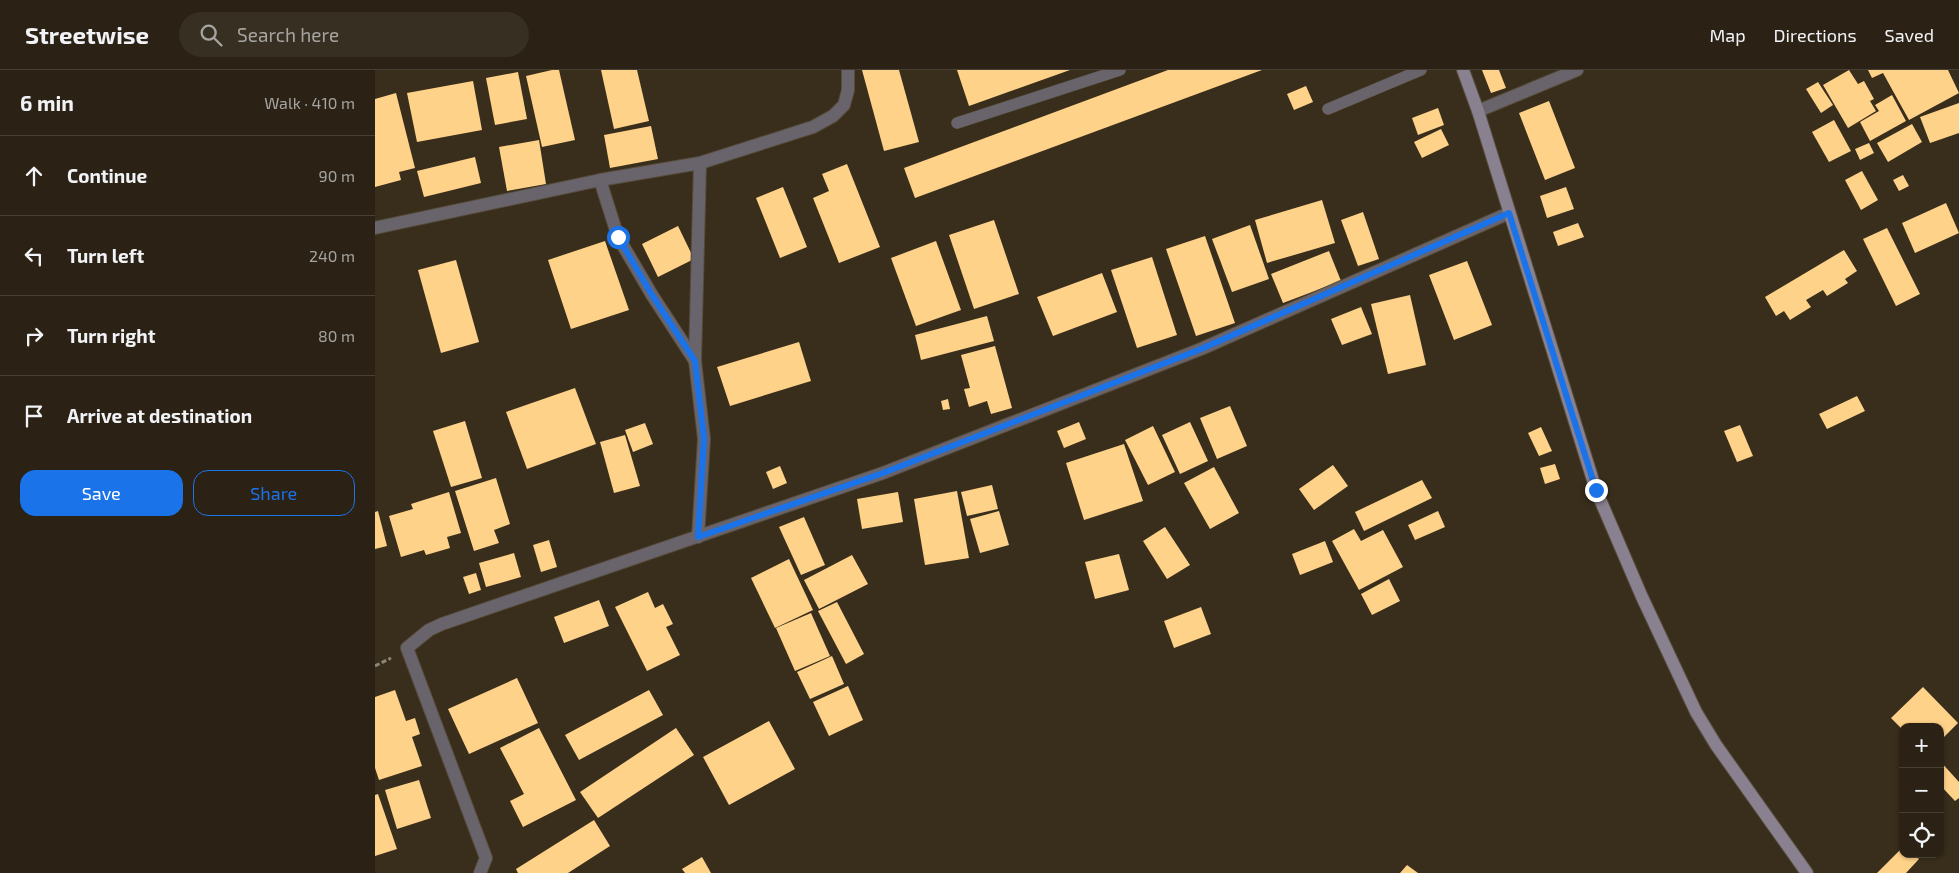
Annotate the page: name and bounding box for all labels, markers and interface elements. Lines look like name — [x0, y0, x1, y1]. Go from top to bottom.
search box — [179, 12, 529, 57]
text: Streetwise — [25, 20, 149, 49]
icon: search — [197, 21, 225, 49]
text: Search here — [237, 23, 339, 46]
text: Map — [1709, 24, 1746, 46]
text: Directions — [1774, 24, 1857, 46]
text: Saved — [1885, 24, 1934, 46]
text: 6 min — [20, 90, 74, 115]
text: Walk · 410 m — [264, 93, 355, 112]
icon: ahead — [20, 162, 48, 190]
text: Continue — [67, 164, 147, 187]
text: 90 m — [319, 166, 355, 185]
route start — [607, 226, 630, 249]
icon: left — [20, 242, 48, 270]
text: Turn left — [67, 244, 144, 267]
text: 240 m — [309, 246, 355, 265]
icon: right — [20, 322, 48, 350]
text: Turn right — [67, 324, 155, 347]
text: 80 m — [318, 326, 355, 345]
icon: arrive — [20, 402, 48, 430]
text: Arrive at destination — [67, 404, 252, 427]
button: Save — [20, 470, 183, 516]
button: Share — [193, 470, 355, 516]
route end — [1585, 479, 1608, 502]
map controls — [1899, 723, 1944, 858]
button: + — [1899, 723, 1944, 768]
button: − — [1899, 768, 1944, 813]
button: locate — [1899, 813, 1944, 858]

